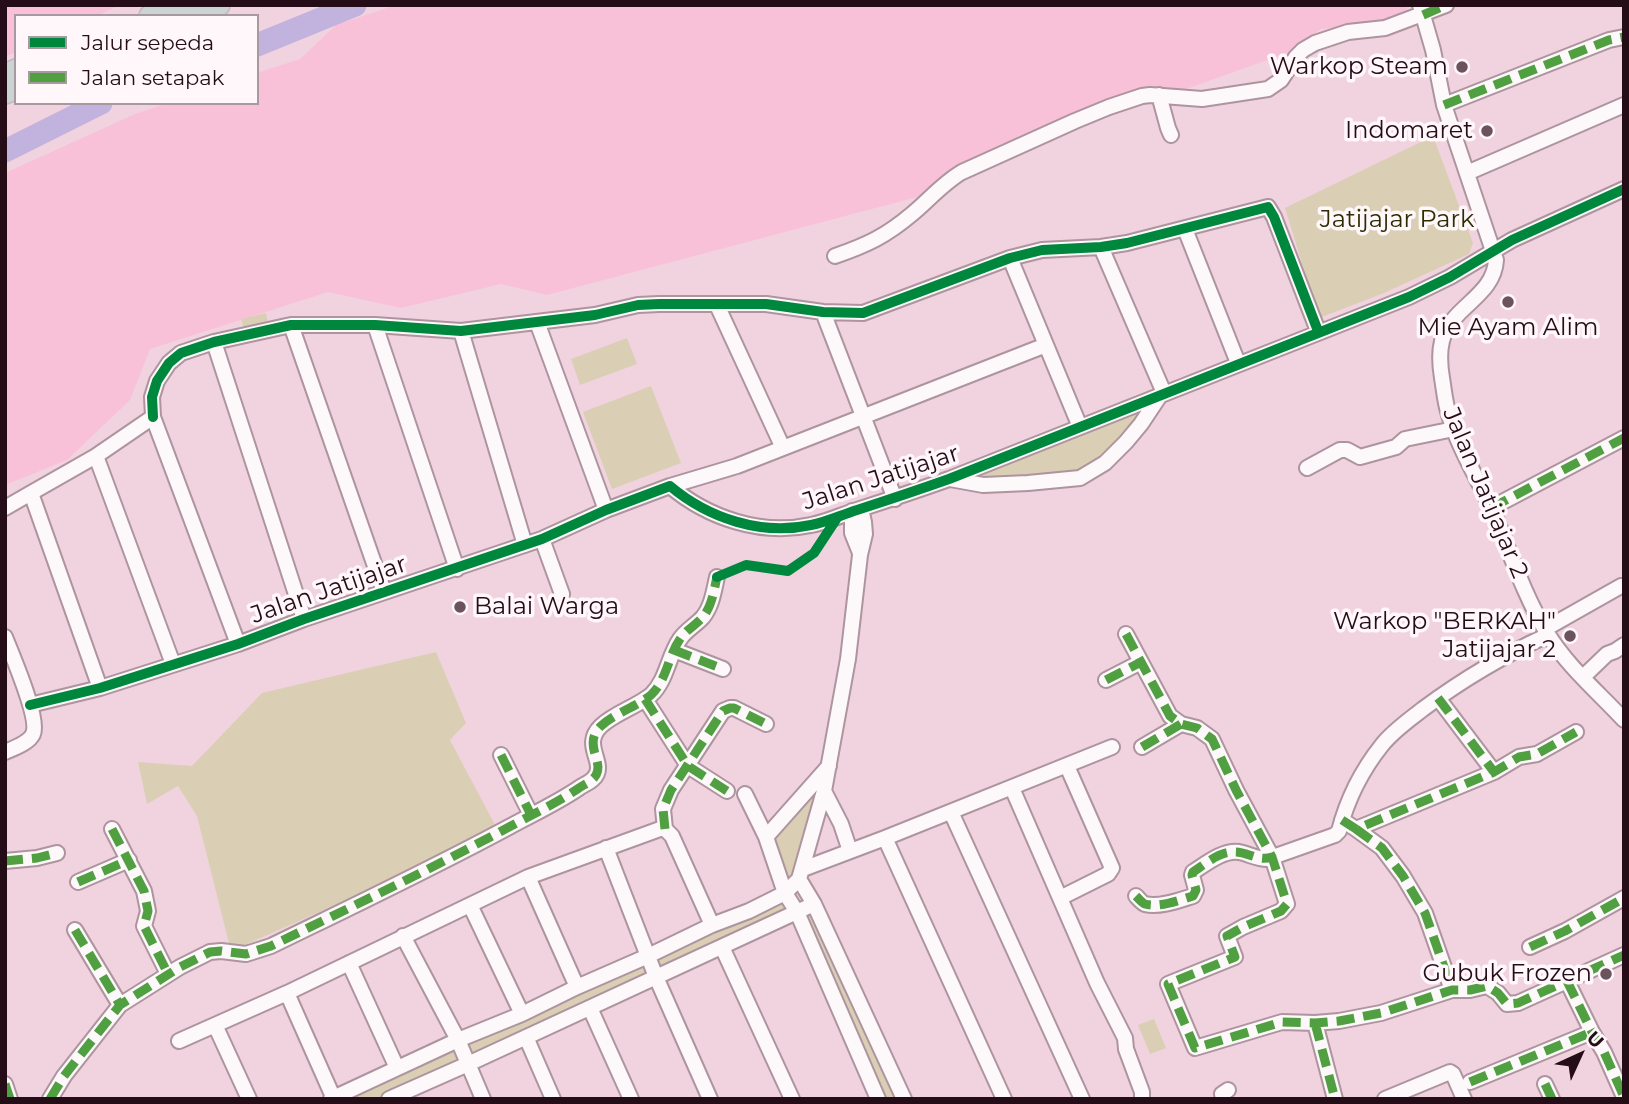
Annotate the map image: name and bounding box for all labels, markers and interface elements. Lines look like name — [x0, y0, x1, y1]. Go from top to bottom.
legend — [14, 14, 259, 105]
text: Jalur sepeda — [81, 30, 214, 55]
place label: Warkop Steam — [1270, 53, 1448, 81]
marker: Warkop Steam — [1454, 59, 1470, 75]
text: Jalan setapak — [81, 65, 224, 90]
place label: Indomaret — [1345, 117, 1473, 145]
marker: Indomaret — [1479, 123, 1495, 139]
park label: Jatijajar Park — [1320, 206, 1474, 234]
marker: Mie Ayam Alim — [1500, 294, 1516, 310]
place label: Mie Ayam Alim — [1418, 314, 1598, 342]
street label: Jalan Jatijajar 2 — [1436, 403, 1534, 583]
street label: Jalan Jatijajar — [799, 439, 963, 517]
street label: Jalan Jatijajar — [247, 550, 411, 630]
place label: Balai Warga — [474, 593, 619, 621]
marker: Balai Warga — [452, 599, 468, 615]
place label: Warkop "BERKAH" Jatijajar 2 — [1333, 608, 1556, 664]
marker: Warkop "BERKAH" Jatijajar 2 — [1562, 628, 1578, 644]
place label: Gubuk Frozen — [1422, 960, 1592, 988]
marker: Gubuk Frozen — [1598, 966, 1614, 982]
north arrow — [1545, 1020, 1615, 1090]
text: U — [1582, 1026, 1609, 1053]

